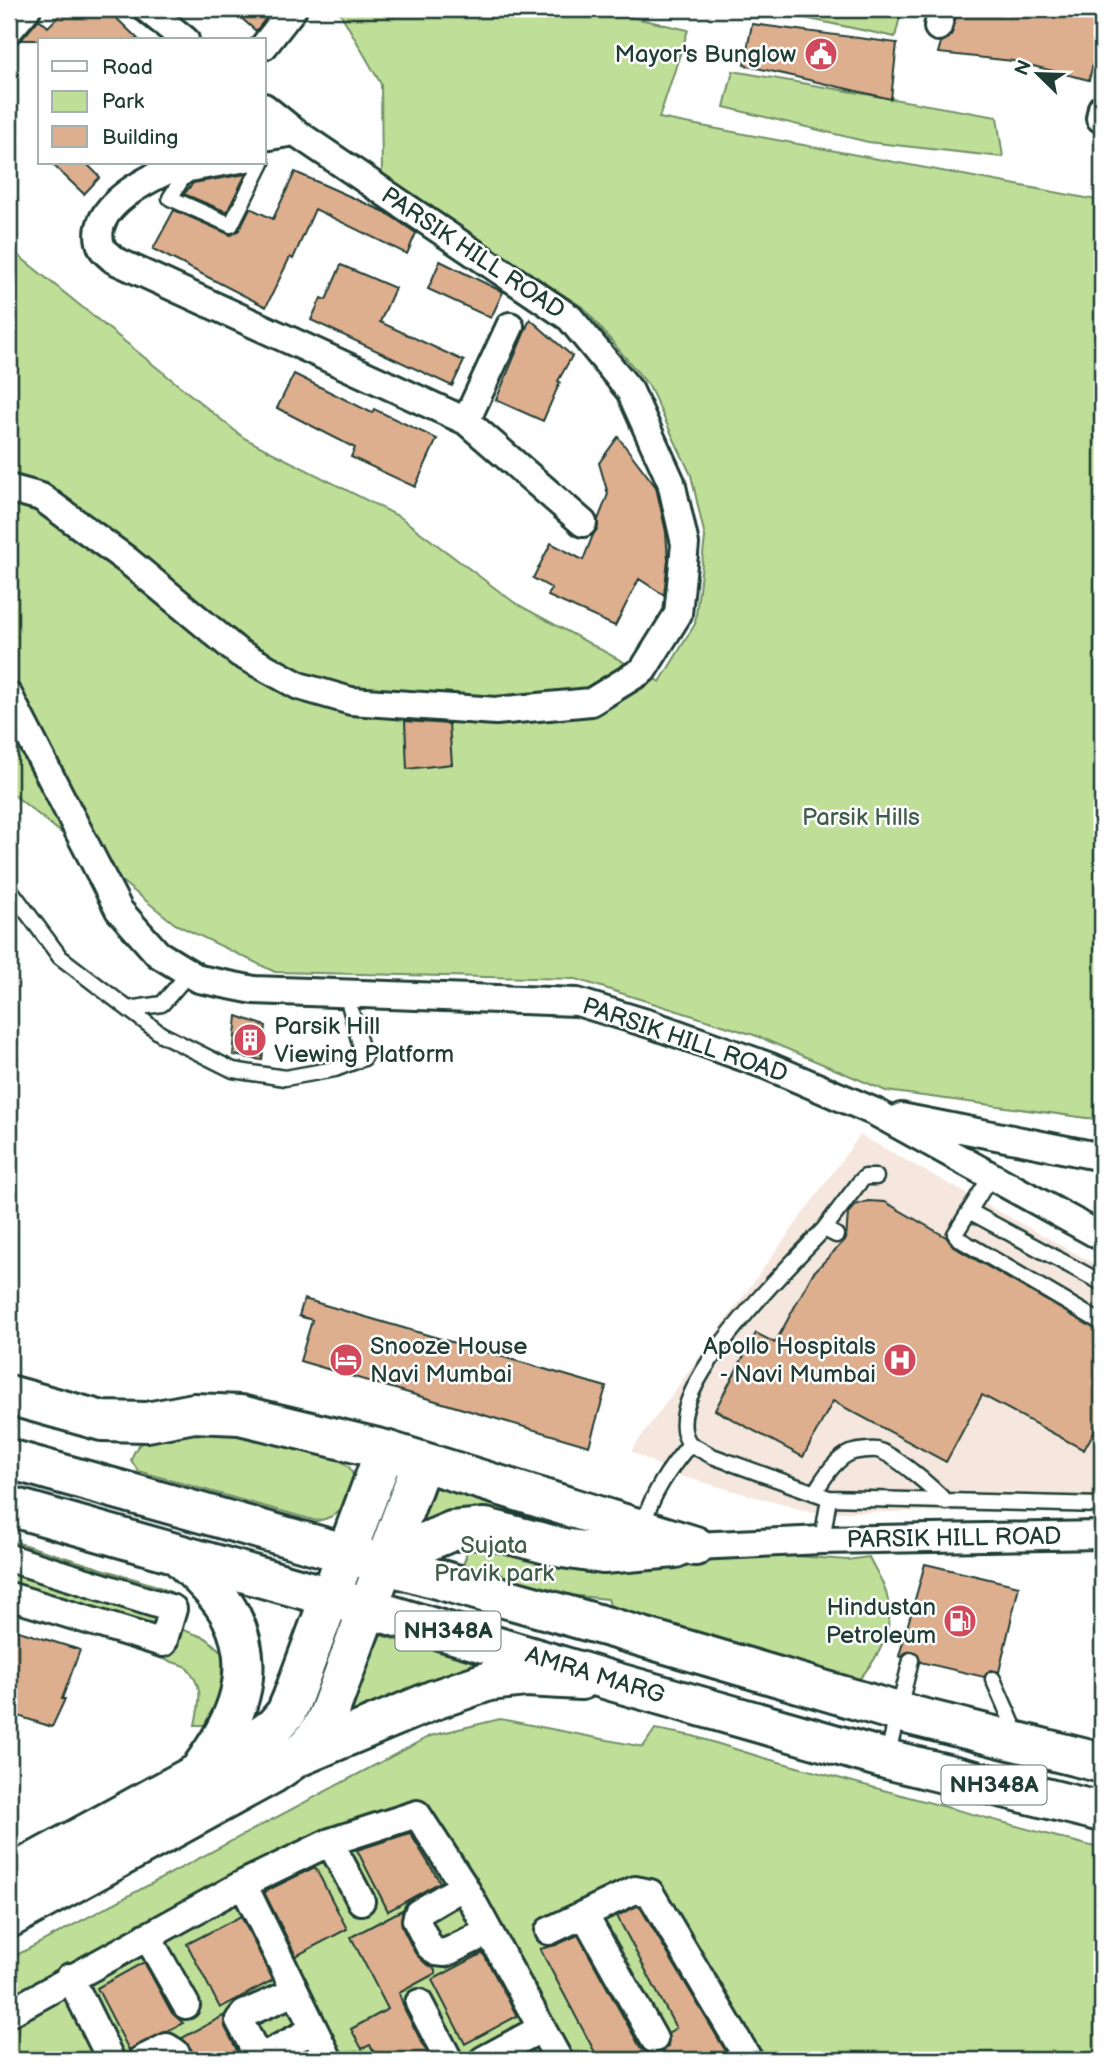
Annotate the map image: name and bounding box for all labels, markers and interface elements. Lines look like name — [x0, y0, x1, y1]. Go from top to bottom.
public building icon: Mayor's Bunglow — [802, 35, 840, 73]
legend — [38, 38, 266, 164]
north arrow — [1002, 38, 1072, 108]
place label: Mayor's Bunglow — [614, 40, 796, 69]
text: Road — [102, 55, 153, 80]
text: N — [1010, 57, 1037, 79]
text: Park — [102, 89, 145, 114]
text: Building — [102, 125, 178, 150]
street label: PARSIK HILL ROAD — [376, 181, 570, 325]
park label: Parsik Hills — [802, 803, 920, 832]
street label: PARSIK HILL ROAD — [579, 991, 791, 1089]
place label: Parsik Hill Viewing Platform — [274, 1012, 454, 1069]
building icon: Parsik Hill Viewing Platform — [231, 1021, 269, 1059]
place label: Snooze House Navi Mumbai — [370, 1332, 527, 1389]
place label: Apollo Hospitals - Navi Mumbai — [703, 1332, 876, 1389]
hotel icon: Snooze House Navi Mumbai — [327, 1341, 365, 1379]
hospital icon: Apollo Hospitals - Navi Mumbai — [881, 1341, 919, 1379]
street label: PARSIK HILL ROAD — [846, 1522, 1062, 1554]
park label: Sujata Pravik park — [434, 1531, 554, 1588]
place label: Hindustan Petroleum — [826, 1593, 936, 1650]
fuel station icon: Hindustan Petroleum — [941, 1602, 979, 1640]
road number: NH348A — [396, 1612, 500, 1650]
street label: AMRA MARG — [522, 1640, 668, 1710]
road number: NH348A — [942, 1766, 1046, 1804]

